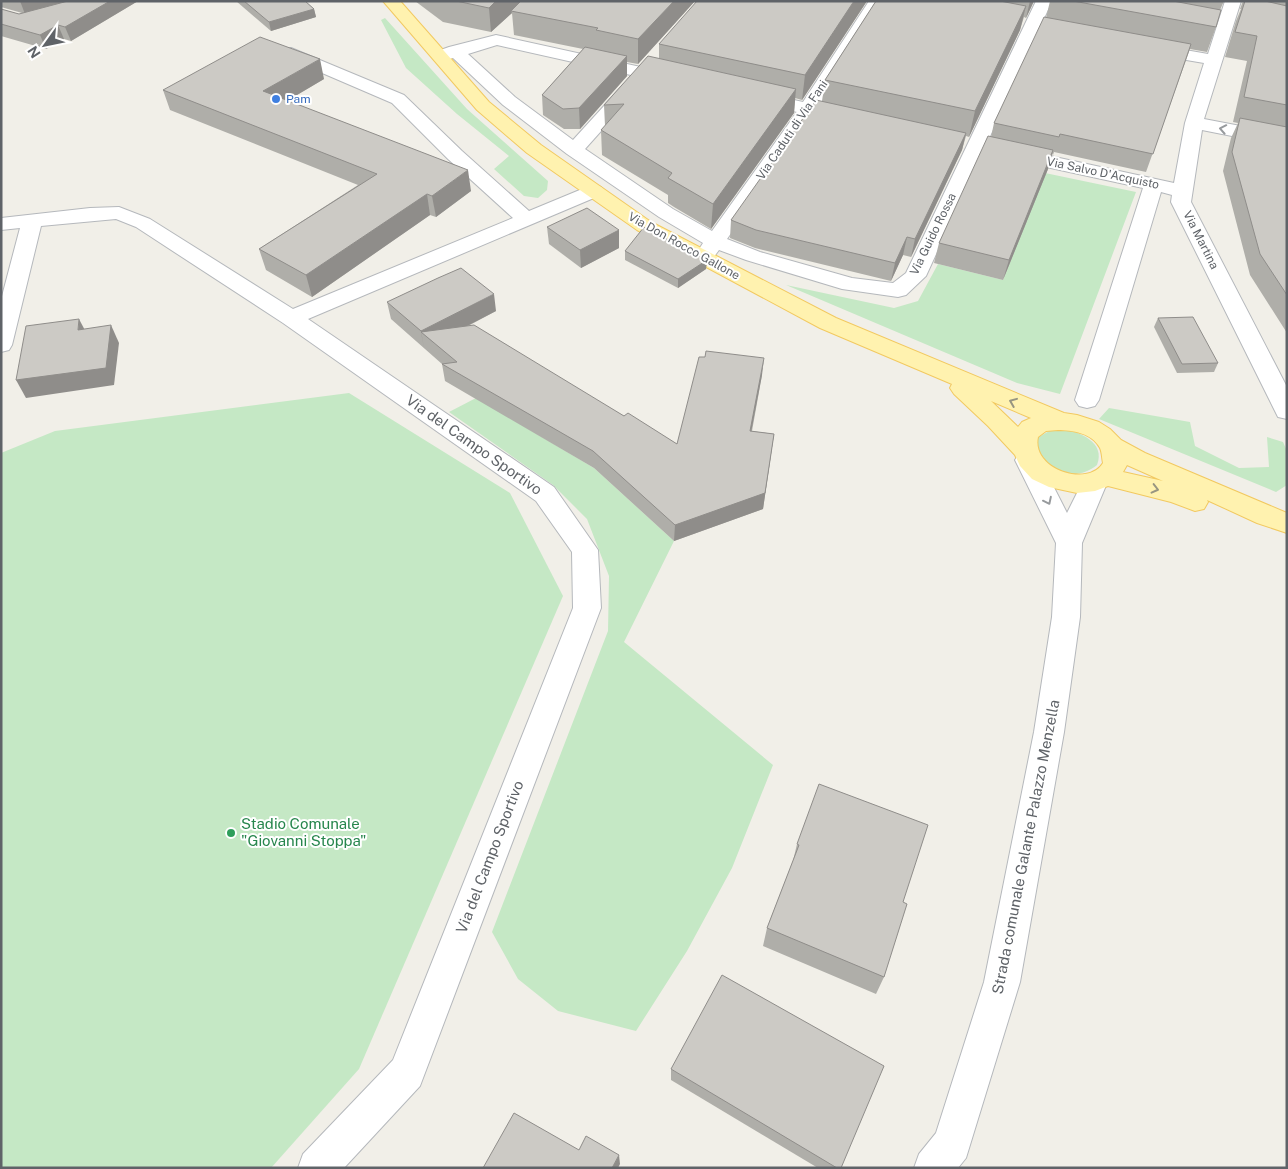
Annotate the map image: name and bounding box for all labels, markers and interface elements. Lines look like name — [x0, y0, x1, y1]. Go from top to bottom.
north arrow — [20, 20, 70, 70]
text: N — [24, 43, 44, 61]
street label: Via Caduti di Via Fani — [754, 78, 831, 182]
place label: Pam — [286, 92, 311, 106]
marker: Pam — [270, 93, 282, 105]
one-way arrow — [1219, 124, 1228, 135]
street label: Via Salvo D'Acquisto — [1045, 154, 1161, 192]
street label: Via Guido Rossa — [907, 191, 959, 277]
street label: Via Martina — [1180, 208, 1222, 272]
street label: Via Don Rocco Gallone — [626, 209, 742, 283]
street label: Via del Campo Sportivo — [403, 391, 546, 498]
one-way arrow — [1009, 397, 1018, 408]
one-way arrow — [1150, 483, 1159, 494]
one-way arrow — [1042, 496, 1052, 505]
street label: Strada comunale Galante Palazzo Menzella — [989, 698, 1062, 996]
street label: Via del Campo Sportivo — [453, 778, 527, 936]
place label: Stadio Comunale "Giovanni Stoppa" — [241, 815, 366, 849]
marker: Stadio Comunale "Giovanni Stoppa" — [225, 827, 237, 839]

